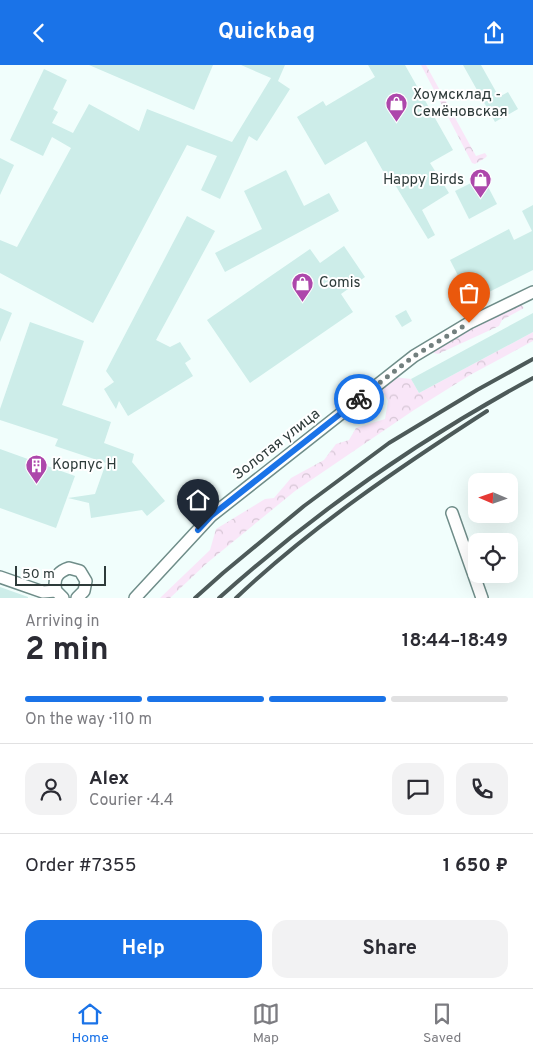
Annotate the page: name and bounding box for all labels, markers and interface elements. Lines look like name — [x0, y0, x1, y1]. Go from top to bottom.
icon: back — [25, 19, 53, 47]
text: Quickbag — [218, 19, 315, 46]
icon: share — [480, 19, 508, 47]
place label: Хоумсклад - Семёновская — [413, 86, 508, 122]
shop icon: Хоумсклад - Семёновская — [385, 92, 409, 123]
shop icon: Happy Birds — [468, 168, 492, 199]
place label: Happy Birds — [383, 171, 464, 190]
shop icon: Comis — [291, 271, 315, 302]
pin — [448, 272, 490, 323]
place label: Comis — [319, 274, 361, 293]
icon: bag — [455, 279, 483, 307]
courier — [334, 374, 384, 424]
icon: bike — [345, 385, 373, 413]
street label: Золотая улица — [230, 405, 324, 485]
building icon: Корпус Н — [24, 453, 48, 484]
place label: Корпус Н — [52, 456, 117, 475]
north arrow — [468, 473, 518, 523]
map controls — [468, 473, 518, 583]
pin — [177, 479, 219, 530]
icon: home — [184, 486, 212, 514]
button: locate — [468, 533, 518, 583]
scale bar — [15, 563, 106, 586]
text: 50 m — [22, 566, 55, 583]
text: Arriving in — [25, 612, 100, 632]
text: 18:44–18:49 — [402, 629, 508, 653]
text: 2 min — [25, 631, 109, 671]
text: On the way · 110 m — [25, 710, 152, 730]
button: person — [25, 763, 77, 815]
button: chat — [392, 763, 444, 815]
button: phone — [456, 763, 508, 815]
text: Alex — [89, 767, 129, 791]
text: Courier · 4.4 — [89, 791, 174, 811]
text: Order #7355 — [25, 854, 136, 878]
text: 1 650 ₽ — [443, 854, 508, 878]
button: Help — [25, 920, 262, 978]
button: Share — [272, 920, 508, 978]
tab: Home — [72, 1000, 109, 1047]
tab: Map — [252, 1000, 280, 1047]
tab: Saved — [423, 1000, 461, 1047]

